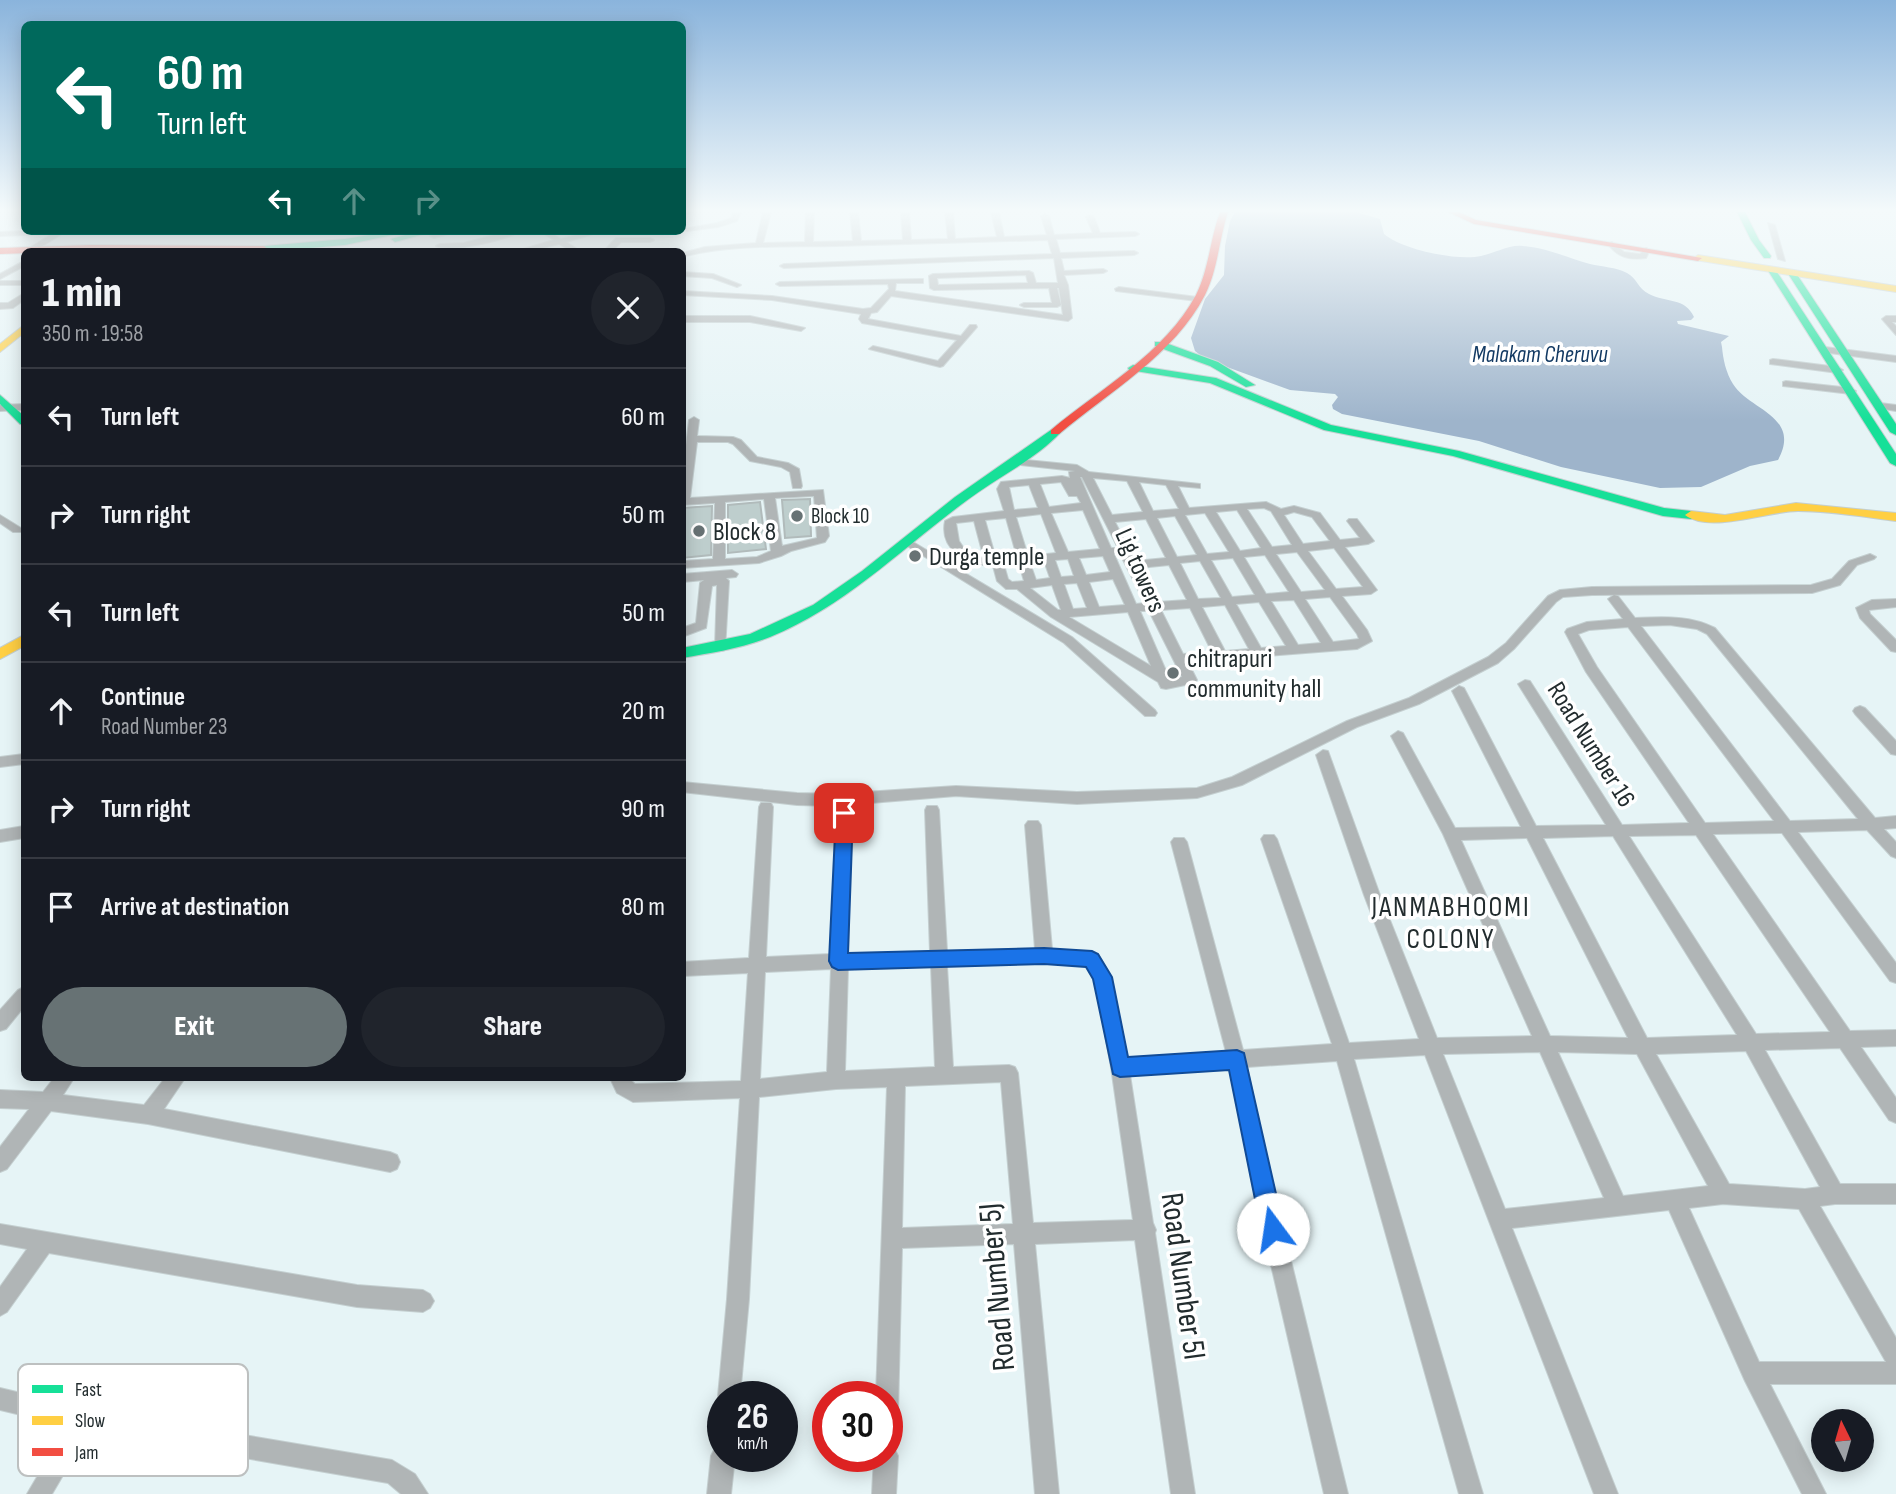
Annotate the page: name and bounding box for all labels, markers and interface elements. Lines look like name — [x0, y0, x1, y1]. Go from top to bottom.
text: 60 m — [157, 45, 244, 104]
icon: left — [42, 49, 133, 140]
text: Turn left — [157, 105, 247, 144]
icon: left — [262, 182, 300, 220]
icon: ahead — [335, 182, 373, 220]
icon: right — [408, 182, 446, 220]
text: 1 min — [42, 268, 122, 319]
button: close — [591, 271, 665, 345]
text: 350 m · 19:58 — [42, 320, 143, 348]
water label: Malakam Cheruvu — [1472, 341, 1608, 369]
icon: left — [42, 398, 80, 436]
text: Turn left — [101, 402, 179, 433]
text: 60 m — [621, 402, 665, 433]
icon: right — [42, 496, 80, 534]
text: Turn right — [101, 500, 190, 531]
text: 50 m — [622, 500, 665, 531]
place label: Block 10 — [811, 504, 869, 529]
marker: Block 10 — [789, 508, 805, 524]
place label: Block 8 — [713, 517, 776, 548]
marker: Block 8 — [691, 523, 707, 539]
street label: Lig towers — [1107, 524, 1172, 617]
place label: Durga temple — [929, 542, 1044, 573]
marker: Durga temple — [907, 548, 923, 564]
icon: left — [42, 594, 80, 632]
text: Turn left — [101, 598, 179, 629]
text: 50 m — [622, 598, 665, 629]
place label: chitrapuri community hall — [1187, 644, 1321, 705]
marker: chitrapuri community hall — [1165, 665, 1181, 681]
street label: Road Number 16 — [1540, 677, 1641, 813]
text: Continue — [101, 682, 185, 713]
icon: ahead — [42, 692, 80, 730]
text: 20 m — [622, 696, 665, 727]
text: Road Number 23 — [101, 713, 227, 741]
pin — [814, 783, 874, 843]
icon: right — [42, 790, 80, 828]
text: Turn right — [101, 794, 190, 825]
text: 90 m — [621, 794, 665, 825]
icon: arrive — [825, 794, 863, 832]
icon: arrive — [42, 888, 80, 926]
district label: JANMABHOOMI COLONY — [1370, 891, 1531, 956]
text: Arrive at destination — [101, 892, 289, 923]
text: 80 m — [621, 892, 665, 923]
button: Exit — [42, 987, 347, 1067]
button: Share — [361, 987, 665, 1067]
street label: Road Number 5I — [1151, 1190, 1214, 1362]
position arrow — [1236, 1192, 1310, 1266]
street label: Road Number 5J — [971, 1201, 1024, 1372]
legend — [18, 1364, 248, 1476]
text: Fast — [75, 1379, 102, 1402]
speed limit sign: 30 — [812, 1381, 903, 1472]
text: 26 — [737, 1396, 768, 1439]
north arrow — [1811, 1409, 1874, 1472]
map controls — [1811, 1409, 1874, 1472]
text: Slow — [75, 1410, 105, 1433]
text: km/h — [737, 1433, 768, 1454]
text: Jam — [74, 1442, 98, 1465]

